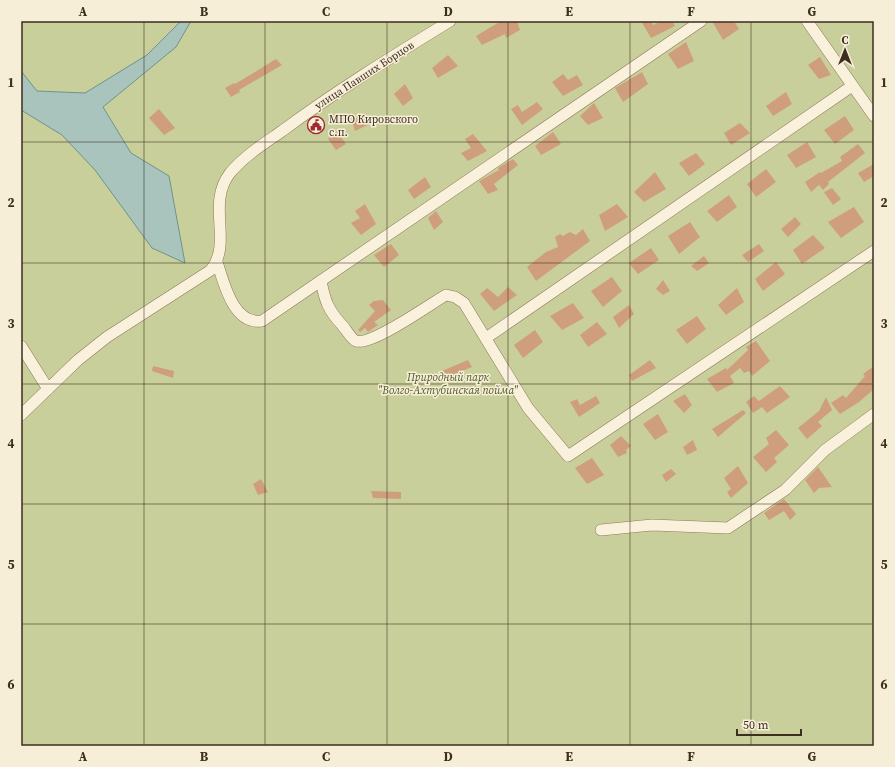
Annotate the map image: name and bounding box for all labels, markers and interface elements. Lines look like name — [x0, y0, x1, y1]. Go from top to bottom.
text: A — [79, 3, 88, 20]
text: B — [200, 3, 209, 20]
text: C — [322, 3, 330, 20]
text: D — [443, 3, 453, 20]
text: E — [565, 3, 573, 20]
text: F — [687, 3, 695, 20]
text: G — [808, 3, 817, 20]
north arrow — [825, 30, 865, 70]
text: С — [842, 33, 849, 48]
street label: улица Павших Борцов — [312, 37, 417, 113]
text: 1 — [7, 74, 15, 91]
text: 1 — [880, 74, 888, 91]
place label: МПО Кировского с.п. — [329, 112, 418, 140]
public building icon: МПО Кировского с.п. — [306, 115, 326, 135]
text: 2 — [7, 194, 15, 211]
text: 2 — [880, 194, 888, 211]
text: 3 — [7, 315, 15, 332]
text: 3 — [880, 315, 888, 332]
park label: Природный парк "Волго-Ахтубинская пойма" — [378, 370, 519, 398]
text: 4 — [7, 435, 15, 452]
text: 4 — [880, 435, 888, 452]
text: 5 — [7, 556, 15, 573]
text: 5 — [880, 556, 888, 573]
text: 6 — [7, 676, 15, 693]
text: 6 — [880, 676, 888, 693]
scale bar — [737, 711, 801, 737]
text: 50 m — [743, 717, 769, 733]
text: A — [79, 748, 88, 765]
text: B — [200, 748, 209, 765]
text: C — [322, 748, 330, 765]
text: D — [443, 748, 453, 765]
text: E — [565, 748, 573, 765]
text: F — [687, 748, 695, 765]
text: G — [808, 748, 817, 765]

